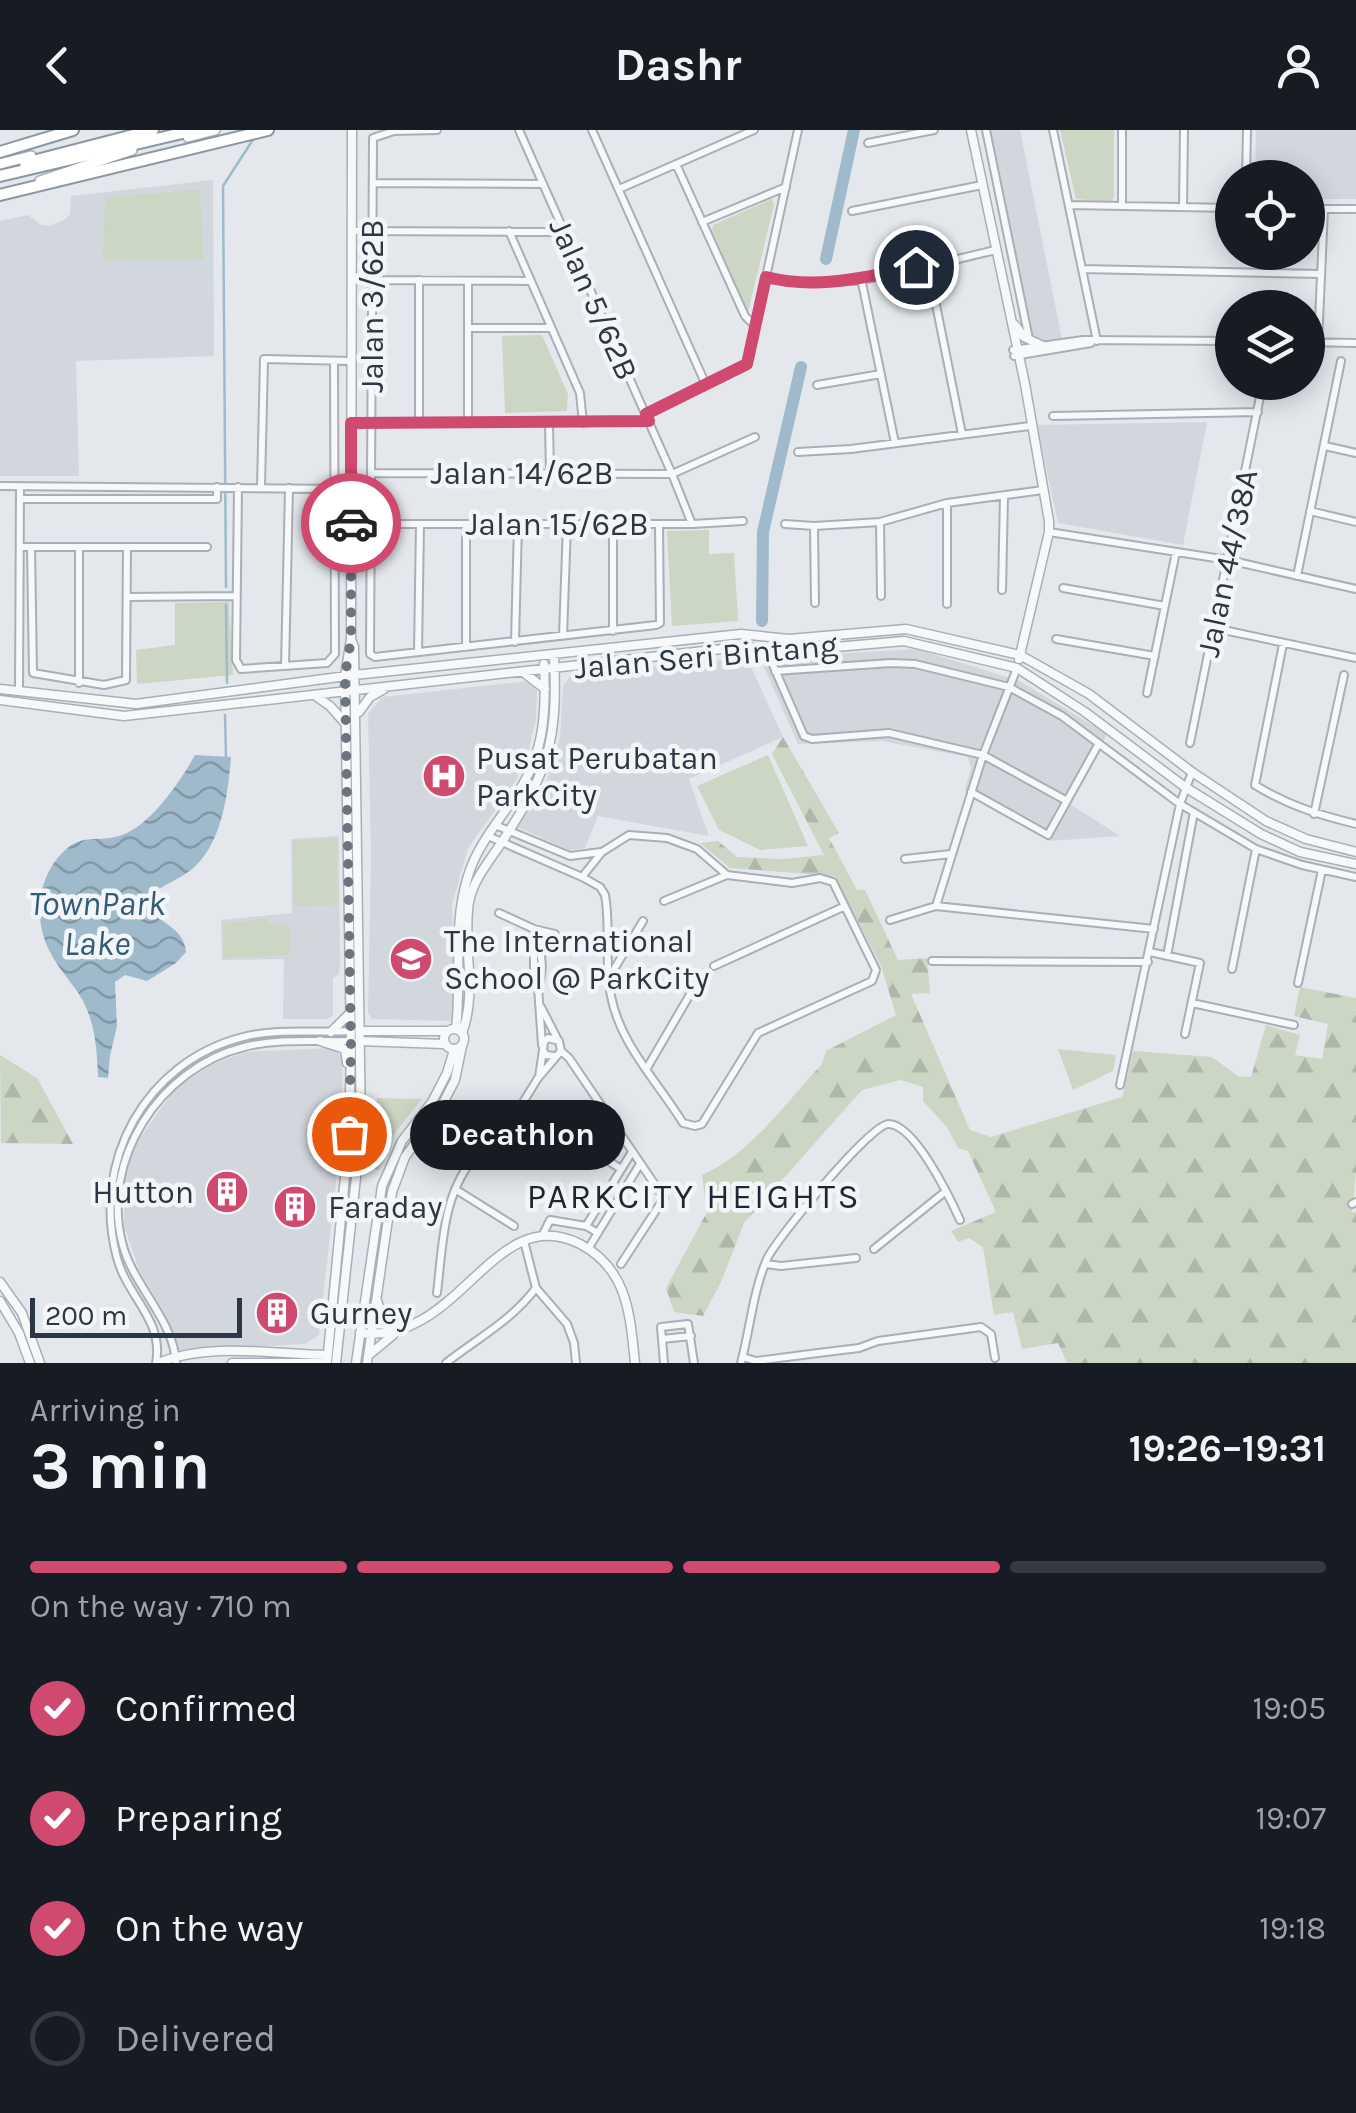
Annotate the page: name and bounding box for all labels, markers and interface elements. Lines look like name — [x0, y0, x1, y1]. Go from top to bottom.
icon: back — [30, 38, 85, 93]
icon: person — [1271, 38, 1326, 93]
text: Dashr — [615, 39, 741, 91]
map controls — [1215, 160, 1325, 400]
button: locate — [1215, 160, 1325, 270]
street label: Jalan 5/62B — [542, 213, 646, 386]
street label: Jalan 3/62B — [354, 219, 391, 393]
pin — [874, 225, 959, 310]
icon: home — [889, 240, 944, 295]
button: layers — [1215, 290, 1325, 400]
street label: Jalan 14/62B — [430, 455, 614, 492]
street label: Jalan 44/38A — [1190, 466, 1265, 660]
courier — [301, 473, 401, 573]
icon: car — [324, 496, 379, 551]
street label: Jalan 15/62B — [465, 506, 649, 543]
street label: Jalan Seri Bintang — [573, 627, 839, 686]
place label: Pusat Perubatan ParkCity — [476, 740, 718, 814]
hospital icon: Pusat Perubatan ParkCity — [421, 753, 467, 799]
water label: TownPark Lake — [28, 883, 166, 964]
place label: The International School @ ParkCity — [444, 923, 709, 997]
school or university icon: The International School @ ParkCity — [388, 936, 434, 982]
pin — [307, 1092, 392, 1177]
callout: Decathlon — [409, 1099, 624, 1169]
icon: bag — [322, 1107, 377, 1162]
text: Decathlon — [440, 1116, 595, 1153]
building icon: Hutton — [204, 1169, 250, 1215]
place label: Hutton — [92, 1174, 194, 1211]
district label: PARKCITY HEIGHTS — [527, 1176, 861, 1217]
building icon: Faraday — [272, 1184, 318, 1230]
place label: Faraday — [328, 1189, 442, 1226]
building icon: Gurney — [254, 1290, 300, 1336]
scale bar — [30, 1293, 242, 1338]
place label: Gurney — [310, 1295, 412, 1332]
text: 200 m — [45, 1299, 127, 1332]
text: Arriving in — [30, 1392, 181, 1429]
text: 19:26–19:31 — [1129, 1426, 1326, 1471]
text: 3 min — [30, 1428, 210, 1504]
text: On the way · 710 m — [30, 1588, 292, 1625]
icon: check — [30, 1681, 85, 1736]
text: Confirmed — [115, 1686, 298, 1731]
text: 19:05 — [1252, 1690, 1326, 1727]
icon: check — [30, 1791, 85, 1846]
text: Preparing — [115, 1796, 282, 1841]
text: 19:07 — [1255, 1800, 1326, 1837]
icon: check — [30, 1901, 85, 1956]
text: On the way — [115, 1906, 303, 1951]
text: 19:18 — [1259, 1910, 1326, 1947]
text: Delivered — [115, 2016, 276, 2061]

